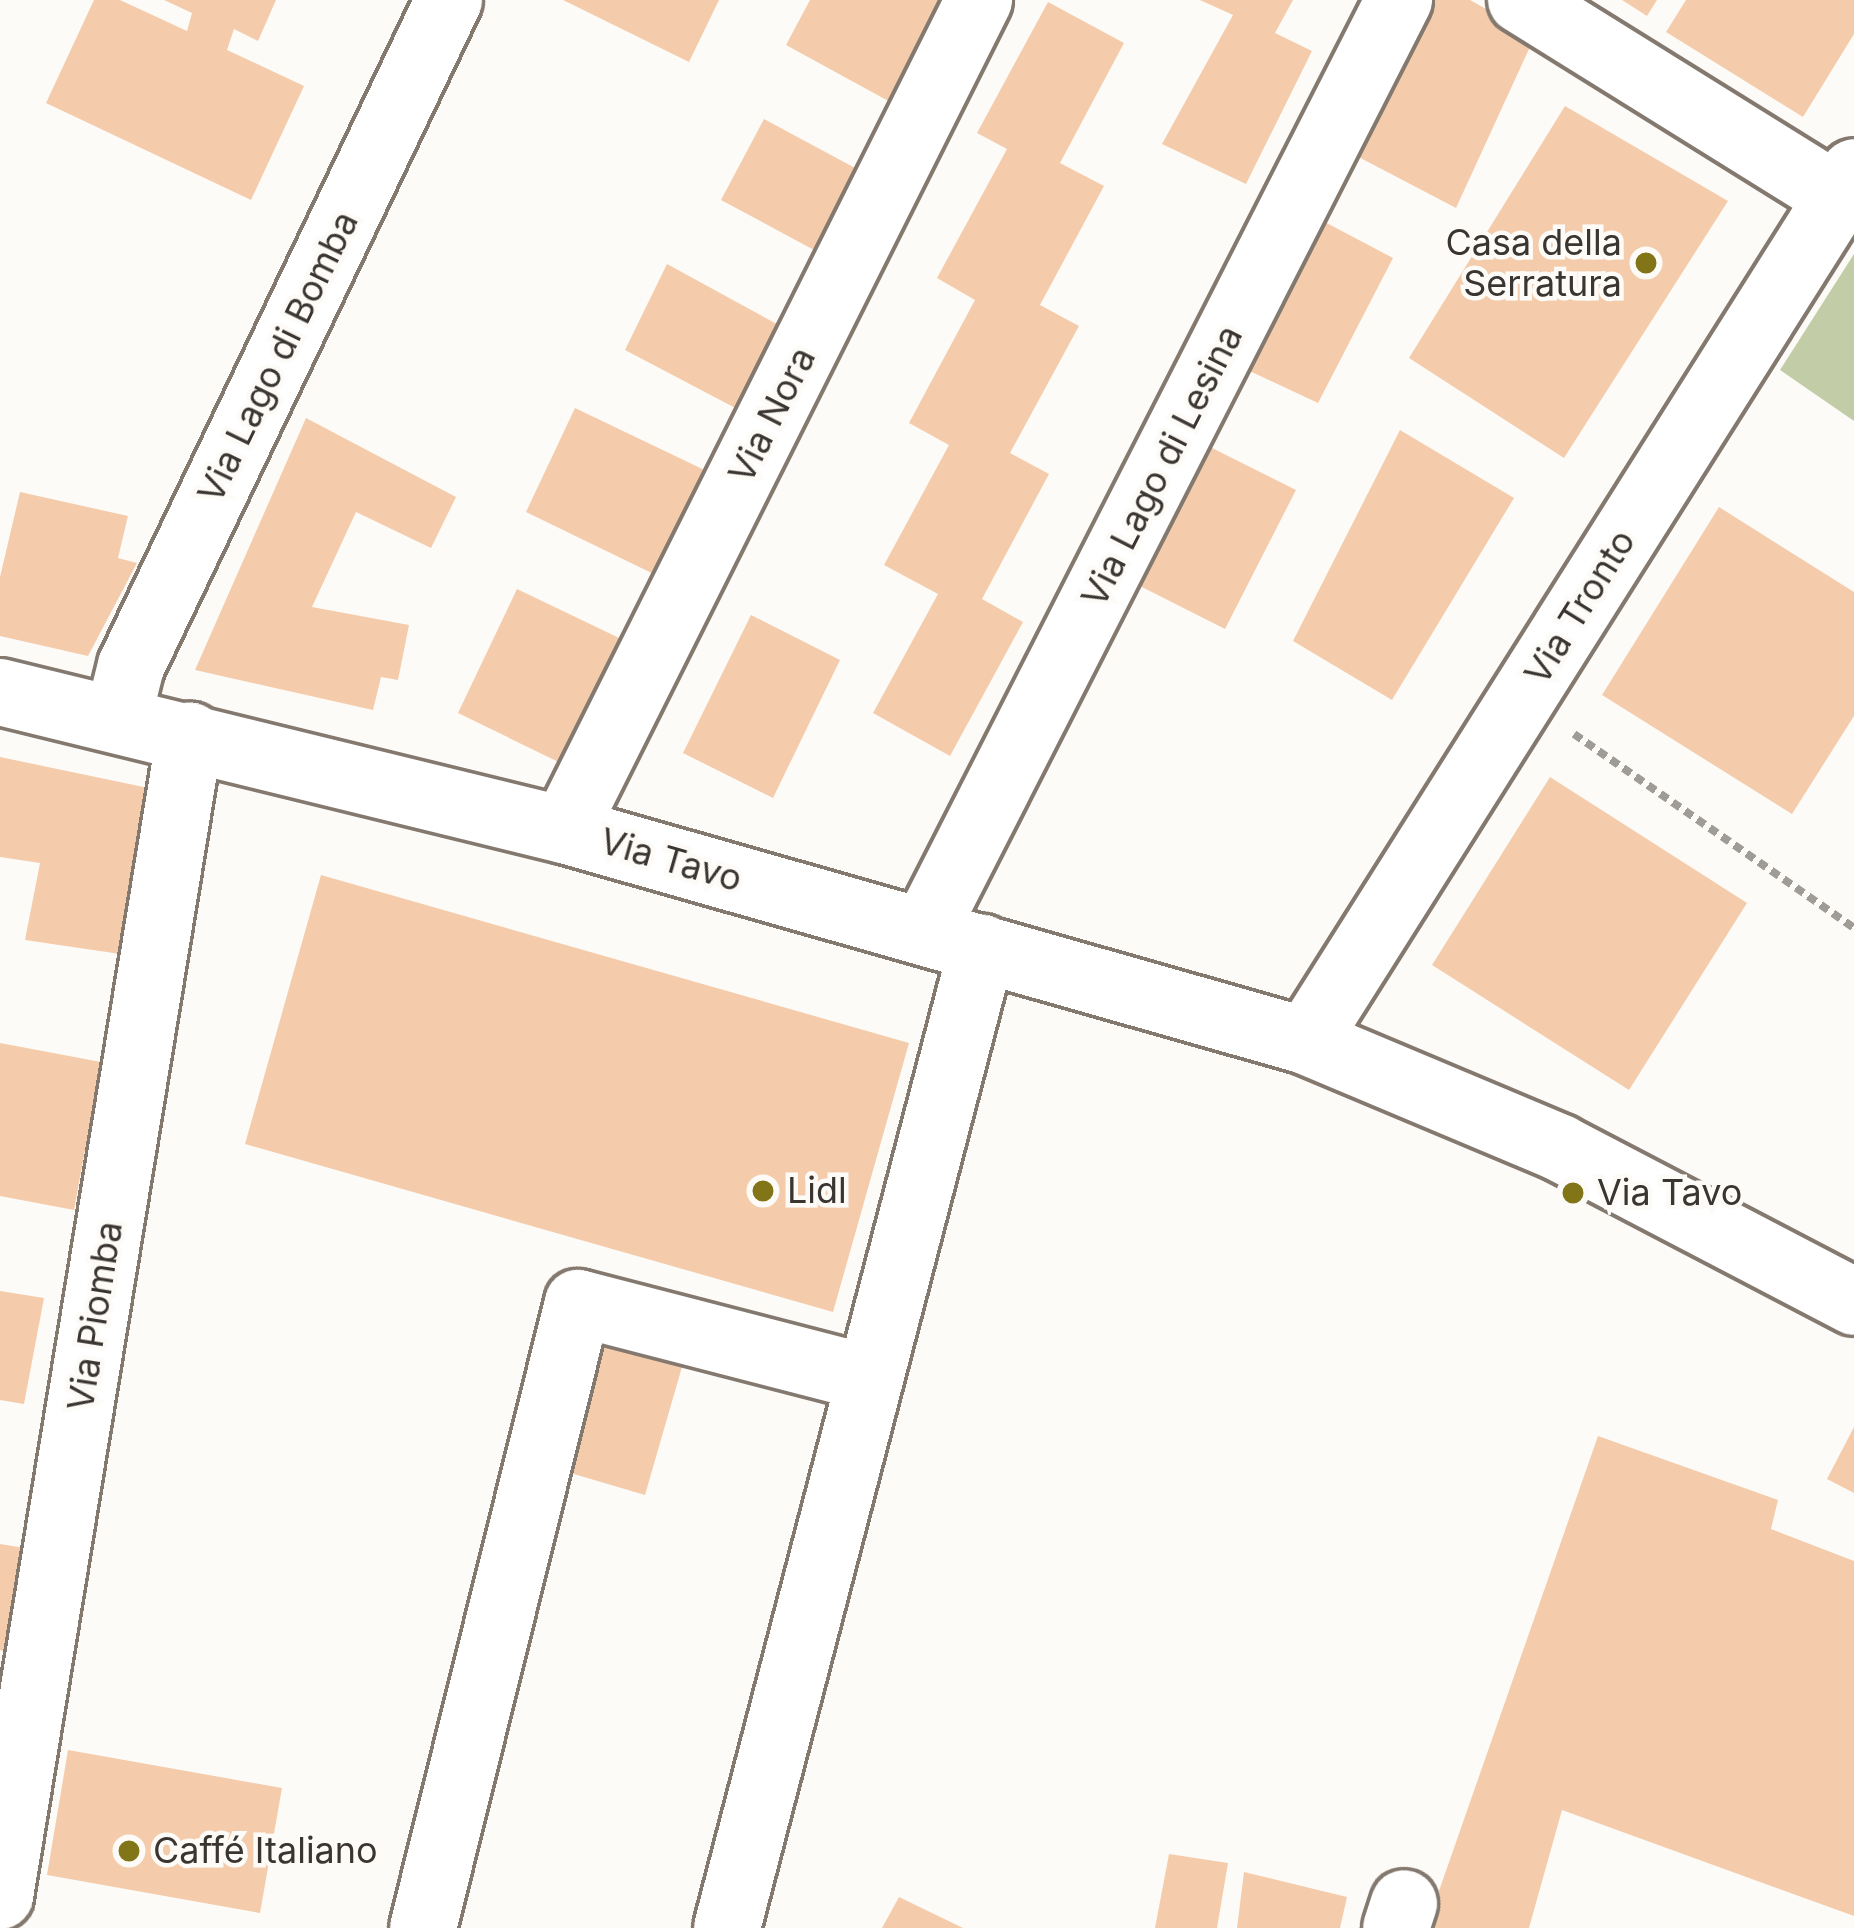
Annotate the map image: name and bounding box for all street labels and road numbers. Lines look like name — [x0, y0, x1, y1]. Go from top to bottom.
street label: Via Lago di Bomba — [189, 204, 367, 510]
street label: Via Lago di Lesina — [1072, 318, 1252, 614]
street label: Via Nora — [720, 340, 824, 490]
street label: Via Tronto — [1516, 522, 1644, 692]
street label: Via Tavo — [595, 819, 747, 901]
street label: Via Piomba — [59, 1218, 131, 1414]

